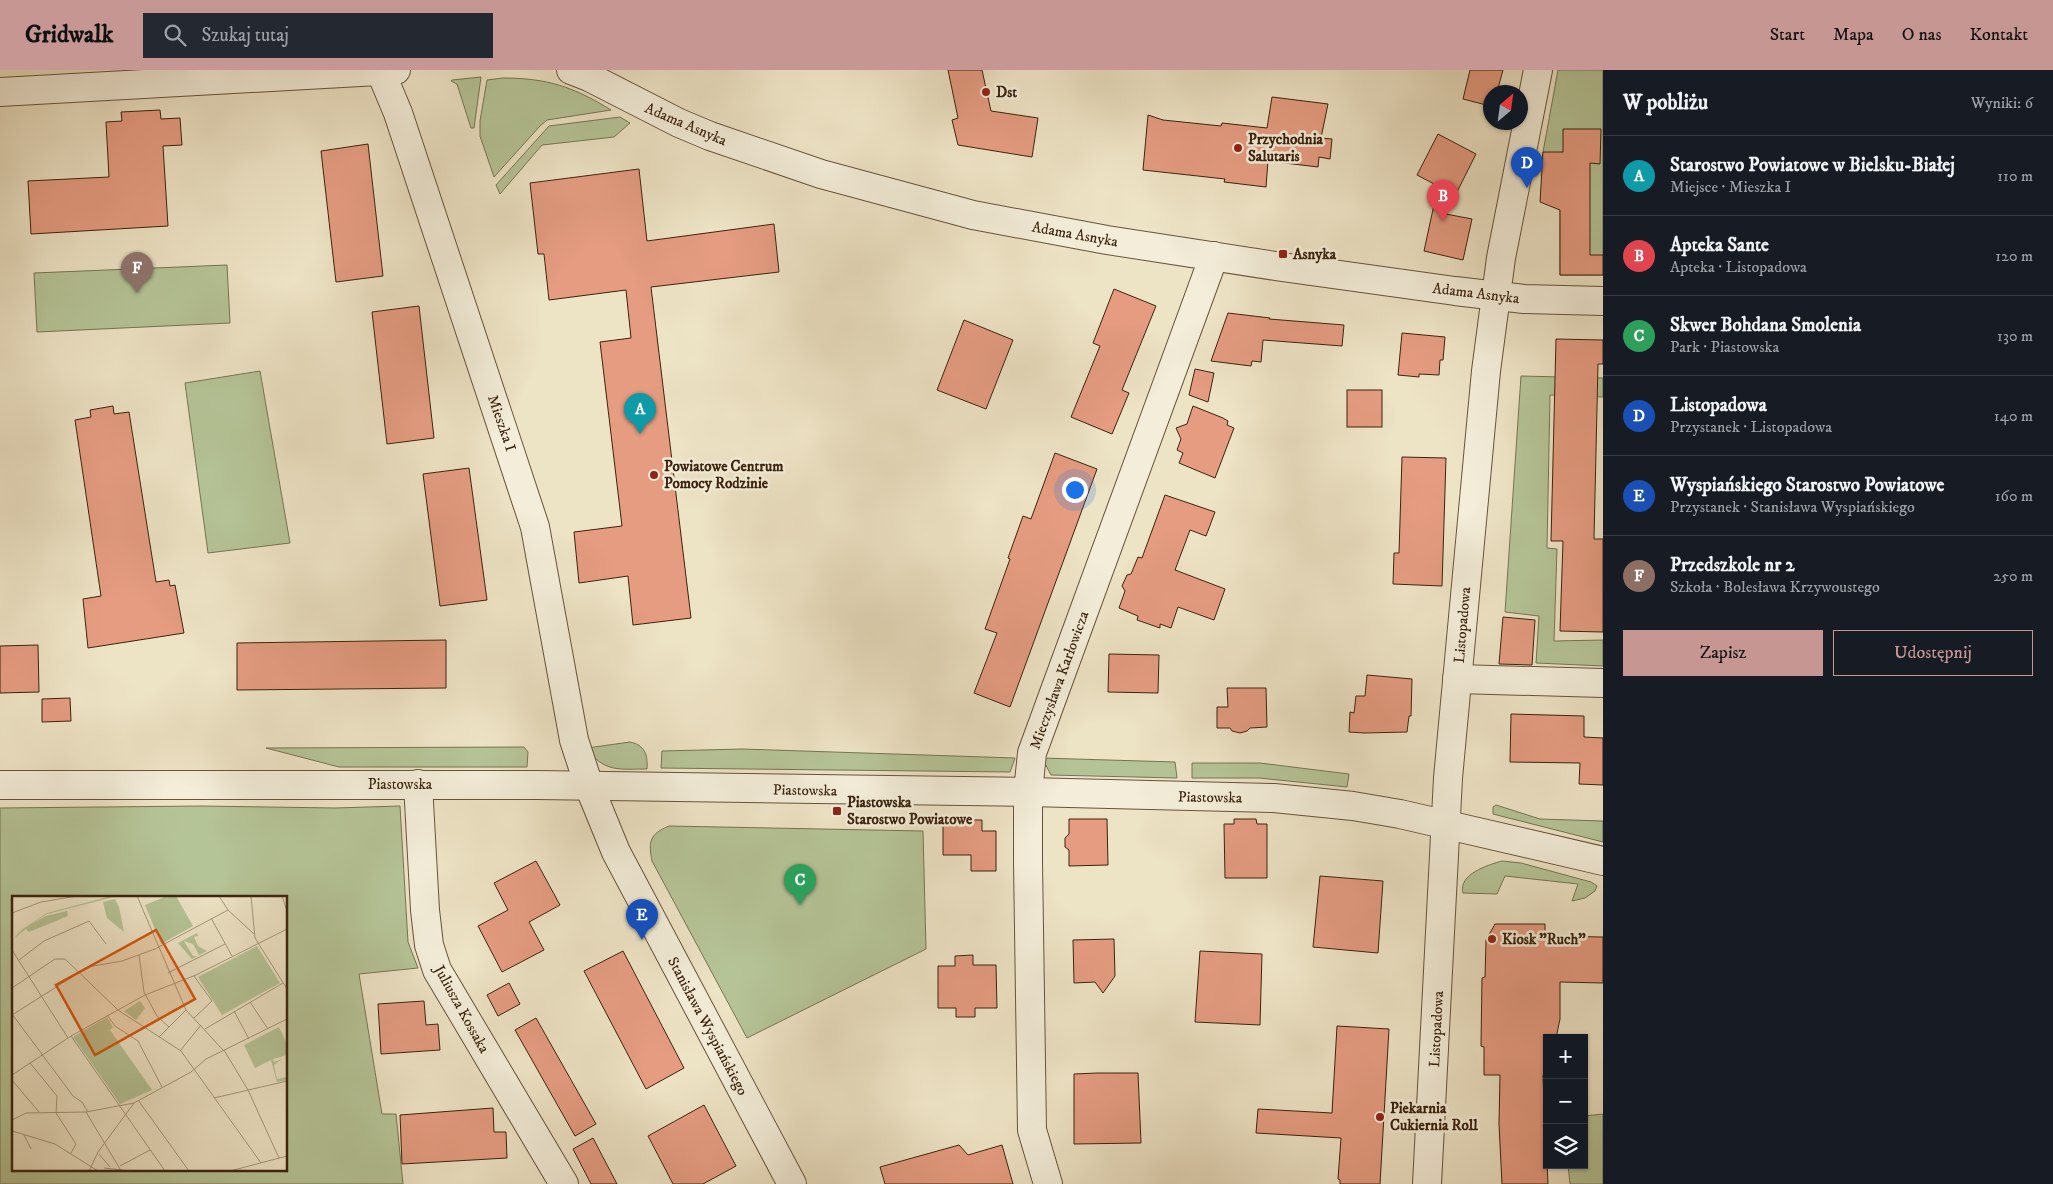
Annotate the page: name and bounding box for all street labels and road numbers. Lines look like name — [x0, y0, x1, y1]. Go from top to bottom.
street label: Adama Asnyka — [642, 99, 730, 150]
street label: Adama Asnyka — [1030, 218, 1120, 252]
street label: Adama Asnyka — [1431, 279, 1521, 308]
street label: Mieszka I — [483, 392, 520, 454]
street label: Listopadowa — [1450, 586, 1475, 664]
street label: Mieczysława Karłowicza — [1026, 608, 1094, 752]
street label: Piastowska — [368, 775, 433, 794]
street label: Piastowska — [773, 780, 838, 801]
street label: Piastowska — [1178, 787, 1243, 808]
street label: Stanisława Wyspiańskiego — [663, 954, 752, 1099]
street label: Juliusza Kossaka — [429, 960, 494, 1057]
street label: Listopadowa — [1425, 990, 1448, 1068]

